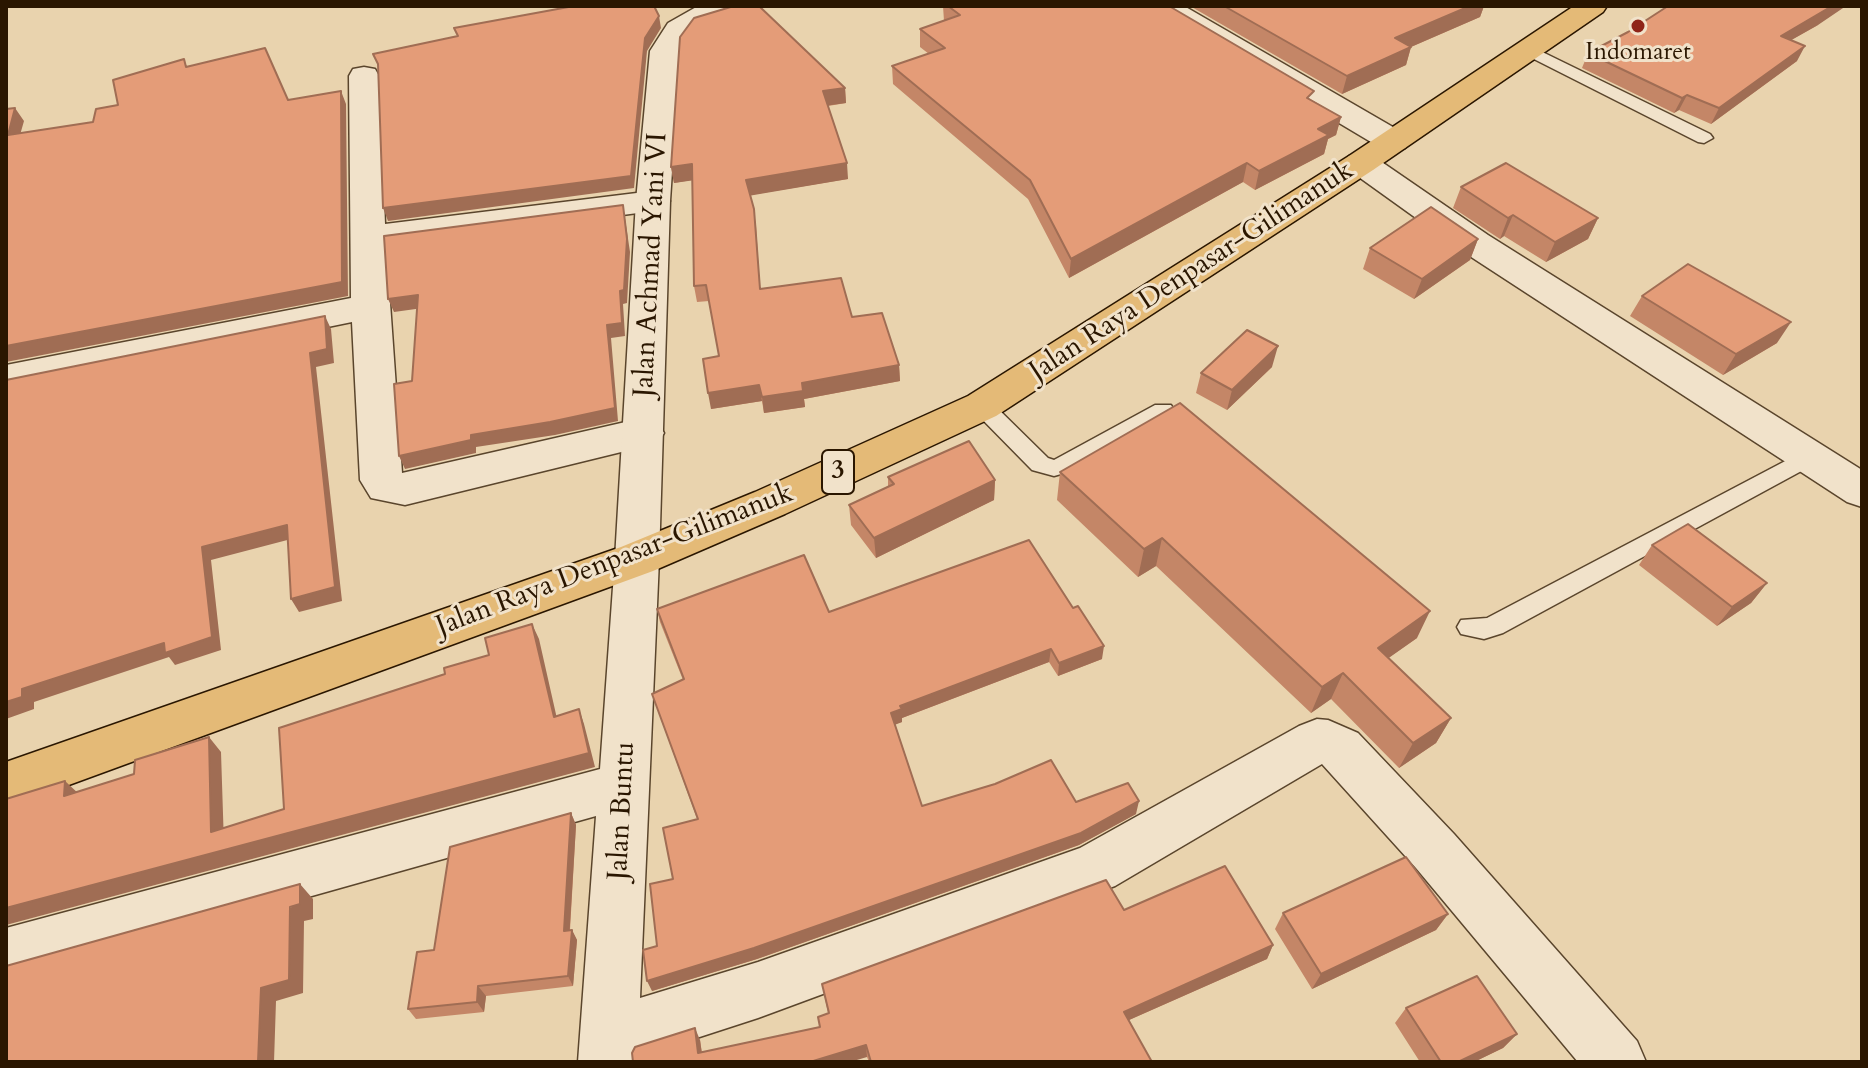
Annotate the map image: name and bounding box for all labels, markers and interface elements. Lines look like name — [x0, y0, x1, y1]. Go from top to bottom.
marker: Indomaret — [1629, 17, 1647, 35]
place label: Indomaret — [1585, 39, 1691, 67]
street label: Jalan Achmad Yani VI — [628, 132, 676, 398]
street label: Jalan Raya Denpasar-Gilimanuk — [1024, 154, 1360, 390]
road number: 3 — [822, 450, 854, 494]
street label: Jalan Raya Denpasar-Gilimanuk — [432, 477, 798, 645]
street label: Jalan Buntu — [603, 741, 643, 881]

